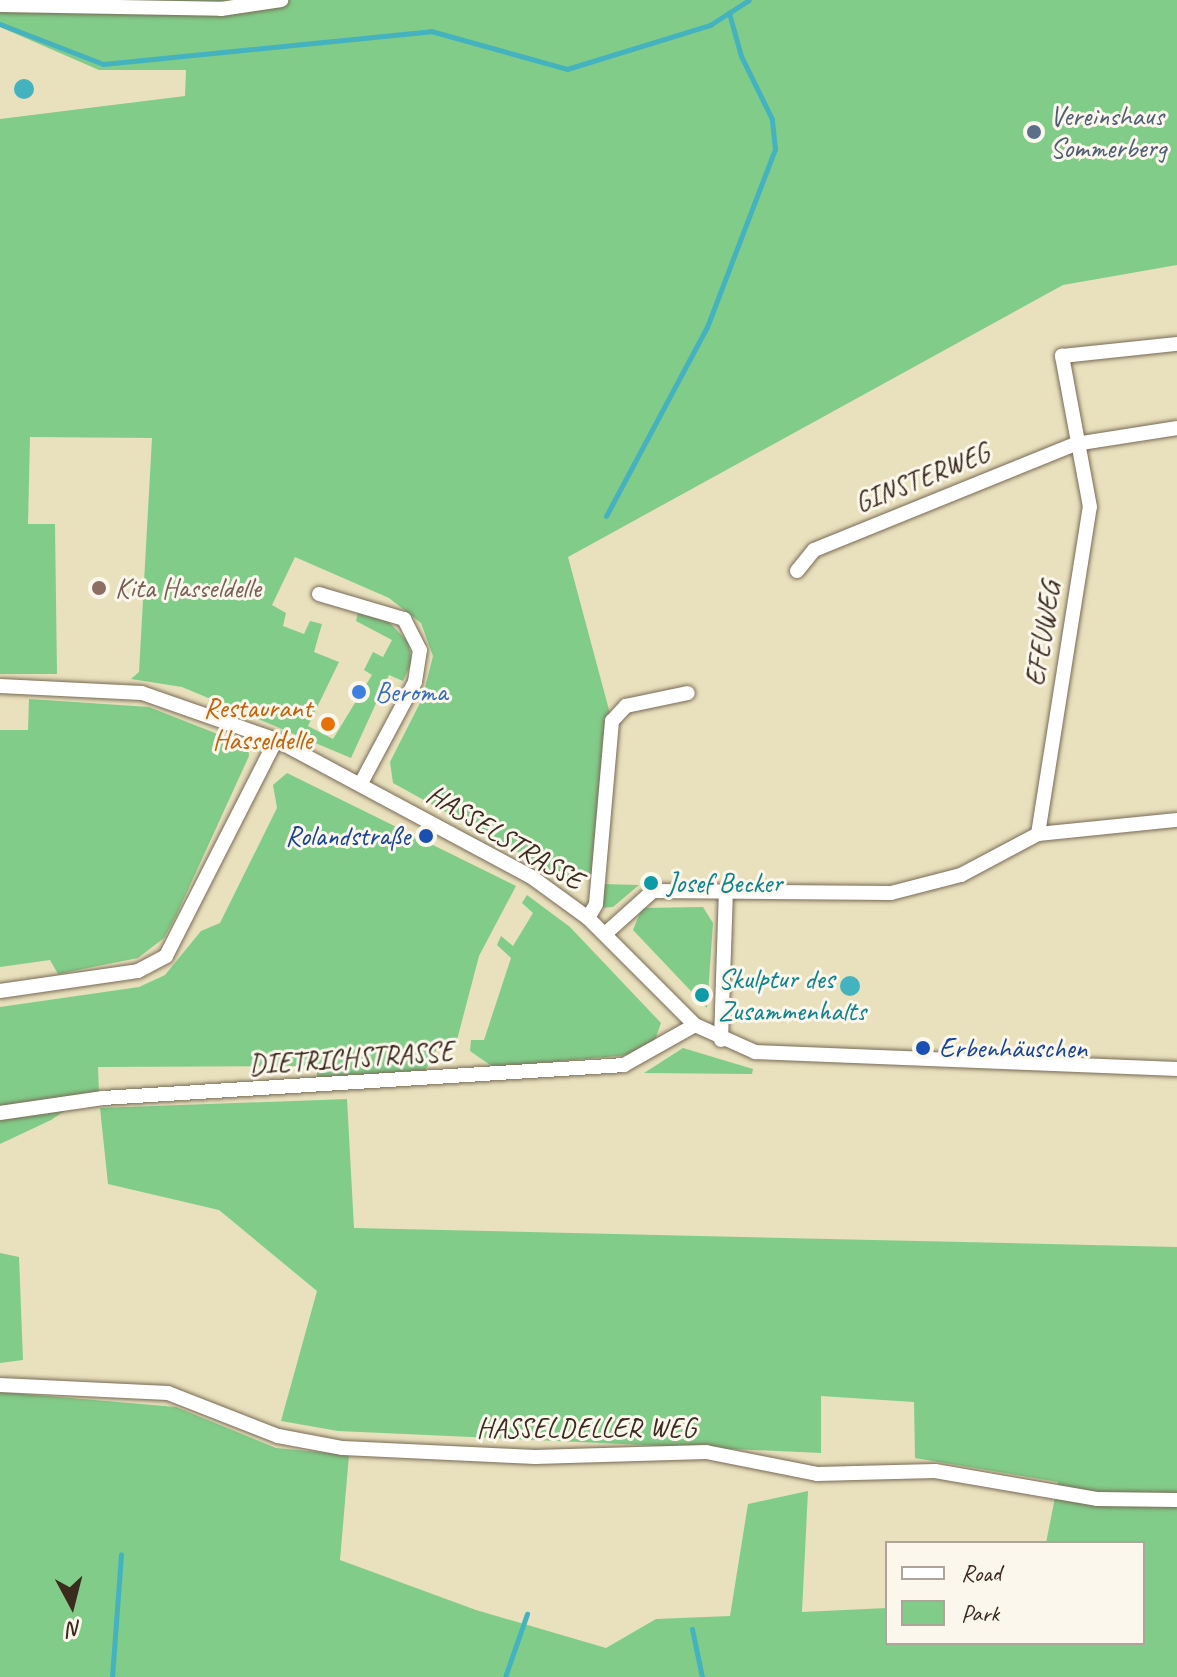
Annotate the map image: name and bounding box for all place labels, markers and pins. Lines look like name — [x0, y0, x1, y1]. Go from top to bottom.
place label: Vereinshaus Sommerberg — [1050, 99, 1167, 165]
marker: Vereinshaus Sommerberg — [1025, 123, 1043, 141]
place label: Kita Hasseldelle — [115, 571, 261, 605]
marker: Kita Hasseldelle — [90, 579, 108, 597]
place label: Beroma — [375, 675, 447, 709]
marker: Beroma — [350, 683, 368, 701]
place label: Restaurant Hasseldelle — [204, 691, 312, 757]
marker: Restaurant Hasseldelle — [319, 715, 337, 733]
place label: Rolandstraße — [285, 819, 410, 853]
marker: Rolandstraße — [417, 827, 435, 845]
place label: Josef Becker — [667, 866, 782, 900]
marker: Josef Becker — [642, 874, 660, 892]
place label: Skulptur des Zusammenhalts — [718, 962, 866, 1028]
marker: Skulptur des Zusammenhalts — [693, 986, 711, 1004]
place label: Erbenhäuschen — [939, 1031, 1087, 1065]
marker: Erbenhäuschen — [914, 1039, 932, 1057]

